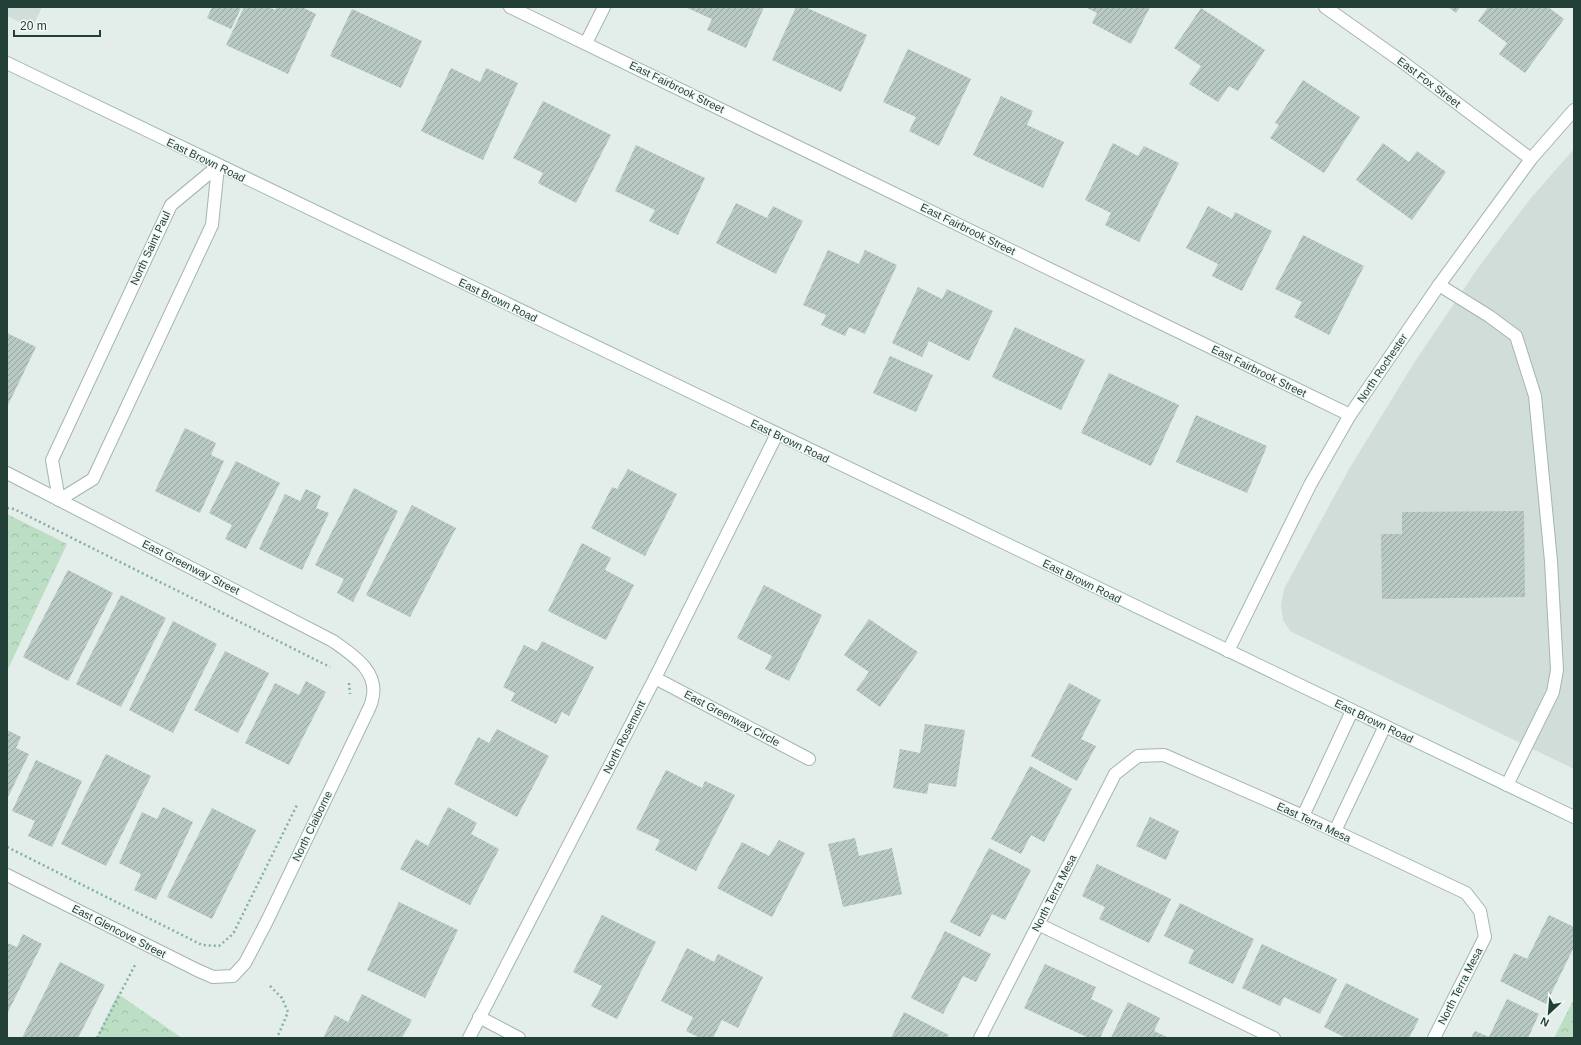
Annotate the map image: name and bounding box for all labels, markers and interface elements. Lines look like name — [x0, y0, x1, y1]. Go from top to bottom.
scale bar — [14, 12, 100, 38]
text: 20 m — [20, 19, 47, 33]
street label: East Fox Street — [1395, 54, 1463, 110]
street label: East Fairbrook Street — [628, 59, 726, 115]
street label: East Brown Road — [165, 136, 247, 184]
street label: East Fairbrook Street — [919, 201, 1017, 257]
street label: North Saint Paul — [128, 209, 172, 287]
street label: East Brown Road — [457, 276, 539, 324]
street label: North Rochester — [1355, 331, 1410, 405]
street label: East Fairbrook Street — [1210, 343, 1308, 399]
street label: East Brown Road — [749, 417, 831, 465]
street label: East Greenway Street — [140, 537, 242, 597]
street label: East Brown Road — [1041, 557, 1123, 605]
street label: East Greenway Circle — [682, 688, 782, 748]
street label: East Brown Road — [1333, 697, 1415, 745]
street label: North Rosemont — [600, 699, 648, 775]
street label: North Claiborne — [290, 789, 334, 863]
street label: East Terra Mesa — [1275, 800, 1354, 845]
street label: North Terra Mesa — [1029, 852, 1079, 933]
street label: East Glencove Street — [70, 902, 168, 960]
street label: North Terra Mesa — [1435, 945, 1485, 1026]
north arrow — [1529, 993, 1569, 1033]
text: N — [1538, 1015, 1551, 1029]

